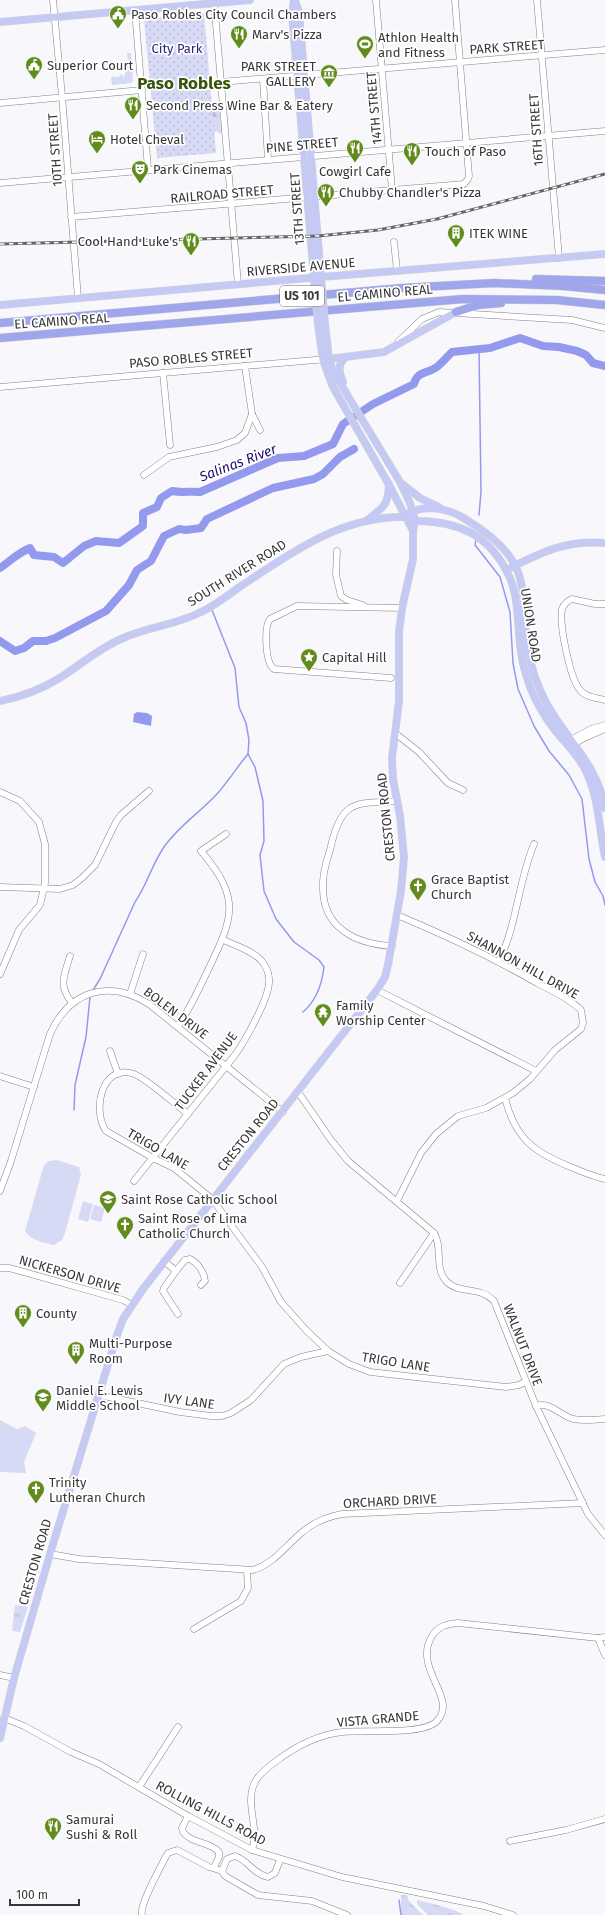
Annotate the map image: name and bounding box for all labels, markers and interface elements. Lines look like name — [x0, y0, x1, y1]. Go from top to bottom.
public building icon: Paso Robles City Council Chambers — [108, 4, 128, 29]
place label: Paso Robles City Council Chambers — [131, 7, 336, 22]
restaurant icon: Marv's Pizza — [229, 24, 249, 49]
place label: Marv's Pizza — [252, 27, 322, 42]
place label: Athlon Health and Fitness — [378, 30, 459, 60]
sports icon: Athlon Health and Fitness — [355, 34, 375, 59]
street label: PARK STREET — [469, 37, 545, 57]
park label: City Park — [152, 41, 203, 56]
public building icon: Superior Court — [24, 55, 44, 80]
place label: Superior Court — [47, 58, 133, 73]
place label: PARK STREET GALLERY — [241, 59, 317, 89]
museum icon: PARK STREET GALLERY — [319, 63, 339, 88]
street label: 14TH STREET — [363, 71, 385, 145]
district label: Paso Robles — [137, 73, 231, 94]
street label: 16TH STREET — [526, 93, 546, 167]
restaurant icon: Second Press Wine Bar & Eatery — [123, 95, 143, 120]
place label: Second Press Wine Bar & Eatery — [146, 98, 333, 113]
street label: 10TH STREET — [45, 113, 65, 187]
hotel icon: Hotel Cheval — [87, 129, 107, 154]
place label: Hotel Cheval — [110, 132, 184, 147]
street label: PINE STREET — [265, 134, 339, 156]
restaurant icon: Cowgirl Cafe — [345, 138, 365, 163]
restaurant icon: Touch of Paso — [402, 141, 422, 166]
place label: Touch of Paso — [425, 144, 506, 159]
theatre icon: Park Cinemas — [130, 159, 150, 184]
place label: Park Cinemas — [153, 162, 232, 177]
place label: Cowgirl Cafe — [319, 164, 391, 179]
street label: 13TH STREET — [287, 172, 307, 246]
street label: RAILROAD STREET — [170, 182, 274, 206]
restaurant icon: Chubby Chandler's Pizza — [316, 182, 336, 207]
place label: Chubby Chandler's Pizza — [339, 185, 481, 200]
building icon: ITEK WINE — [446, 223, 466, 248]
place label: ITEK WINE — [469, 226, 528, 241]
restaurant icon: Cool Hand Luke's — [181, 231, 201, 256]
place label: Cool Hand Luke's — [78, 234, 178, 249]
street label: RIVERSIDE AVENUE — [246, 255, 356, 279]
street label: EL CAMINO REAL — [337, 281, 434, 305]
road number: US 101 — [280, 286, 324, 306]
street label: EL CAMINO REAL — [14, 310, 111, 332]
street label: PASO ROBLES STREET — [128, 345, 254, 371]
water label: Salinas River — [196, 440, 280, 486]
street label: SOUTH RIVER ROAD — [185, 537, 289, 609]
street label: UNION ROAD — [518, 587, 544, 663]
place icon: Capital Hill — [299, 647, 319, 672]
place label: Capital Hill — [322, 650, 387, 665]
street label: CRESTON ROAD — [374, 772, 398, 862]
place label: Grace Baptist Church — [431, 872, 509, 902]
church icon: Grace Baptist Church — [408, 876, 428, 901]
street label: SHANNON HILL DRIVE — [464, 928, 582, 1002]
street label: BOLEN DRIVE — [141, 984, 211, 1042]
place label: Family Worship Center — [336, 998, 426, 1028]
temple icon: Family Worship Center — [313, 1002, 333, 1027]
street label: TUCKER AVENUE — [172, 1029, 240, 1113]
street label: CRESTON ROAD — [214, 1096, 282, 1174]
street label: TRIGO LANE — [124, 1125, 192, 1173]
school or university icon: Saint Rose Catholic School — [98, 1189, 118, 1214]
place label: Saint Rose Catholic School — [121, 1192, 278, 1207]
place label: Saint Rose of Lima Catholic Church — [138, 1211, 247, 1241]
church icon: Saint Rose of Lima Catholic Church — [115, 1215, 135, 1240]
street label: NICKERSON DRIVE — [17, 1252, 123, 1296]
street label: WALNUT DRIVE — [500, 1302, 546, 1388]
building icon: County — [13, 1303, 33, 1328]
place label: County — [36, 1306, 77, 1321]
place label: Multi-Purpose Room — [89, 1336, 172, 1366]
building icon: Multi-Purpose Room — [66, 1340, 86, 1365]
street label: TRIGO LANE — [361, 1349, 431, 1375]
place label: Daniel E. Lewis Middle School — [56, 1383, 143, 1413]
school or university icon: Daniel E. Lewis Middle School — [33, 1387, 53, 1412]
street label: IVY LANE — [162, 1390, 216, 1412]
place label: Trinity Lutheran Church — [49, 1475, 146, 1505]
church icon: Trinity Lutheran Church — [26, 1479, 46, 1504]
street label: ORCHARD DRIVE — [343, 1491, 437, 1511]
street label: CRESTON ROAD — [16, 1517, 54, 1607]
street label: VISTA GRANDE — [336, 1708, 420, 1730]
street label: ROLLING HILLS ROAD — [153, 1778, 269, 1848]
place label: Samurai Sushi & Roll — [66, 1812, 137, 1842]
restaurant icon: Samurai Sushi & Roll — [43, 1816, 63, 1841]
scale bar — [10, 1881, 79, 1907]
text: 100 m — [16, 1888, 48, 1902]

